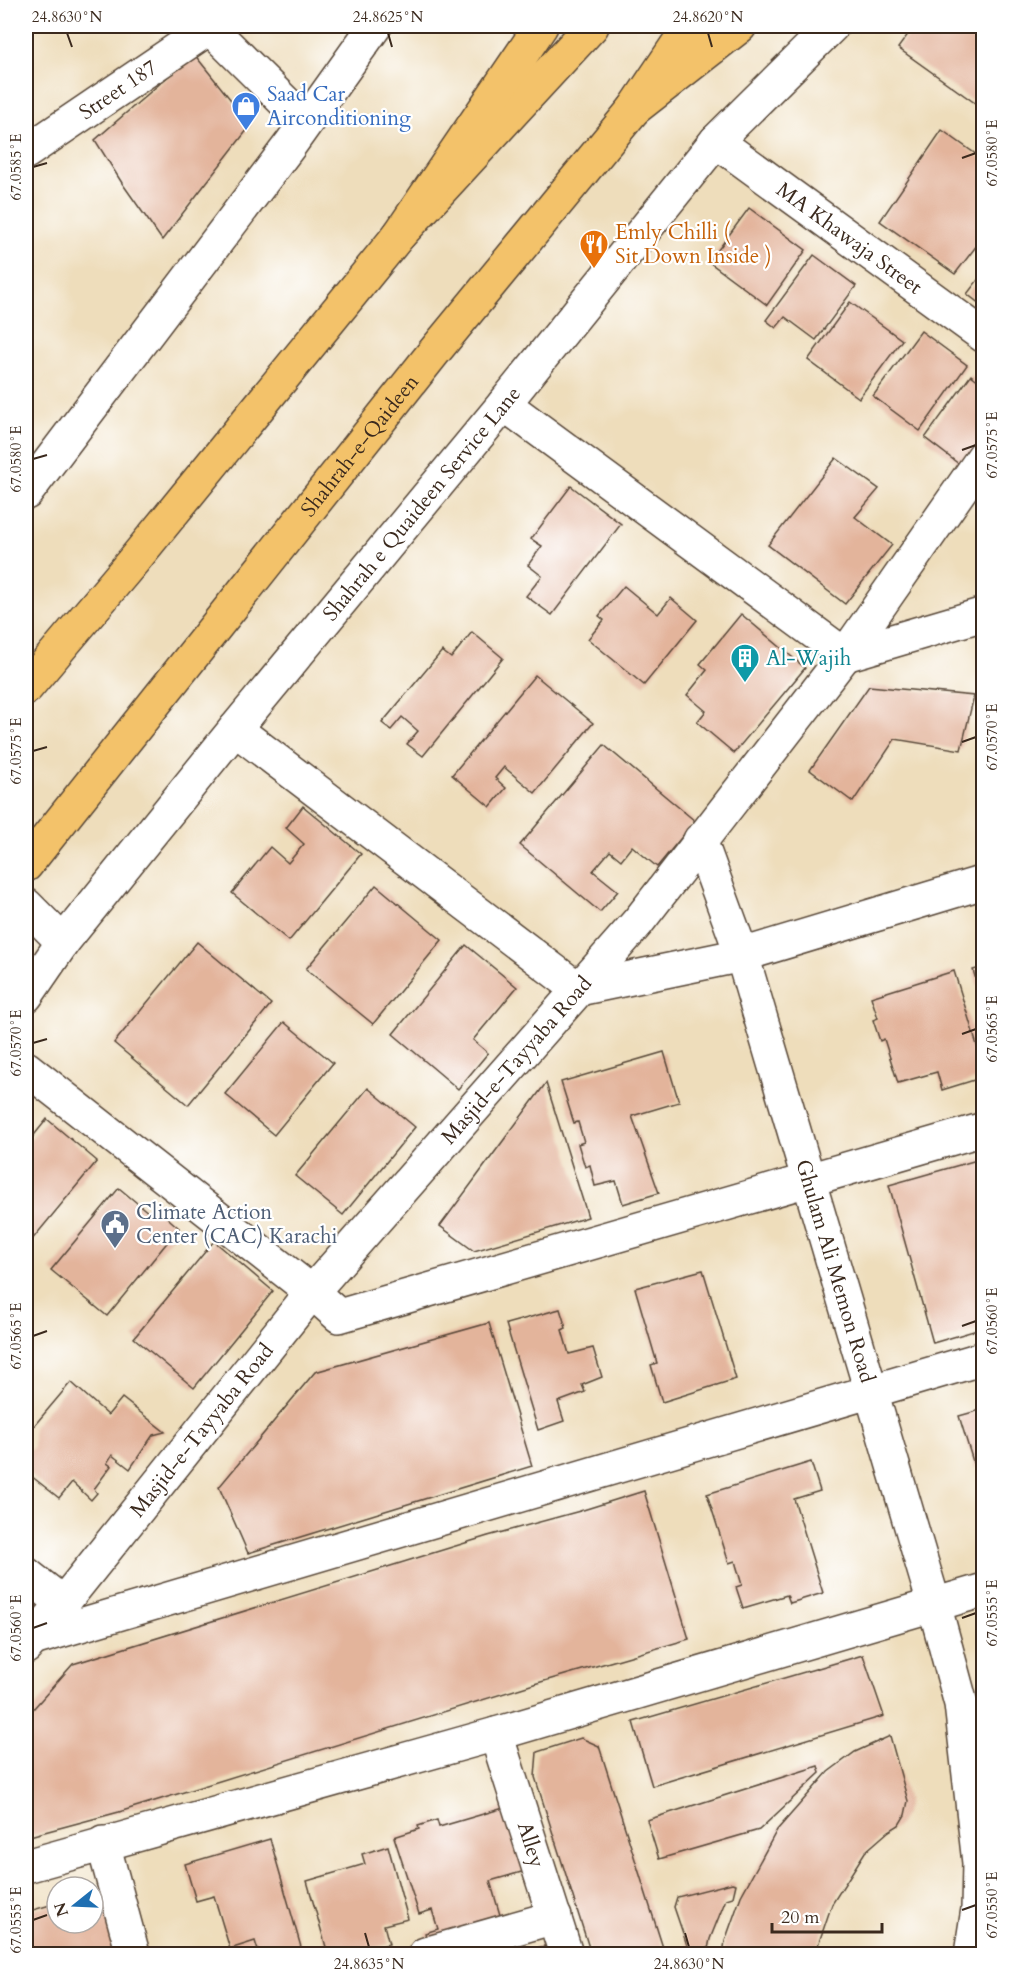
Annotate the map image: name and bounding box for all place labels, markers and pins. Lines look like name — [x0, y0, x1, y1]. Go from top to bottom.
place label: Saad Car Airconditioning — [267, 80, 411, 133]
shop icon: Saad Car Airconditioning — [230, 90, 262, 132]
place label: Emly Chilli ( Sit Down Inside ) — [615, 218, 772, 271]
restaurant icon: Emly Chilli ( Sit Down Inside ) — [578, 228, 610, 270]
building icon: Al-Wajih — [729, 642, 761, 684]
place label: Al-Wajih — [766, 644, 852, 673]
place label: Climate Action Center (CAC) Karachi — [136, 1198, 338, 1251]
public building icon: Climate Action Center (CAC) Karachi — [99, 1208, 131, 1250]

